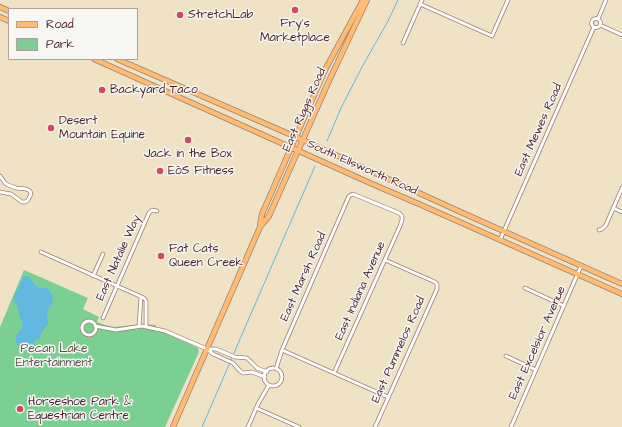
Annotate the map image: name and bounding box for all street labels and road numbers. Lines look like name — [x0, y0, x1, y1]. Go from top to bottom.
street label: East Riggs Road — [280, 66, 330, 154]
street label: East Mewes Road — [512, 81, 566, 179]
street label: South Ellsworth Road — [305, 137, 419, 199]
street label: East Natalie Way — [94, 213, 144, 303]
street label: East Marsh Road — [278, 230, 330, 324]
street label: East Indiana Avenue — [333, 239, 389, 343]
street label: East Excelsior Avenue — [506, 284, 570, 402]
street label: East Pummelos Road — [369, 295, 429, 405]

